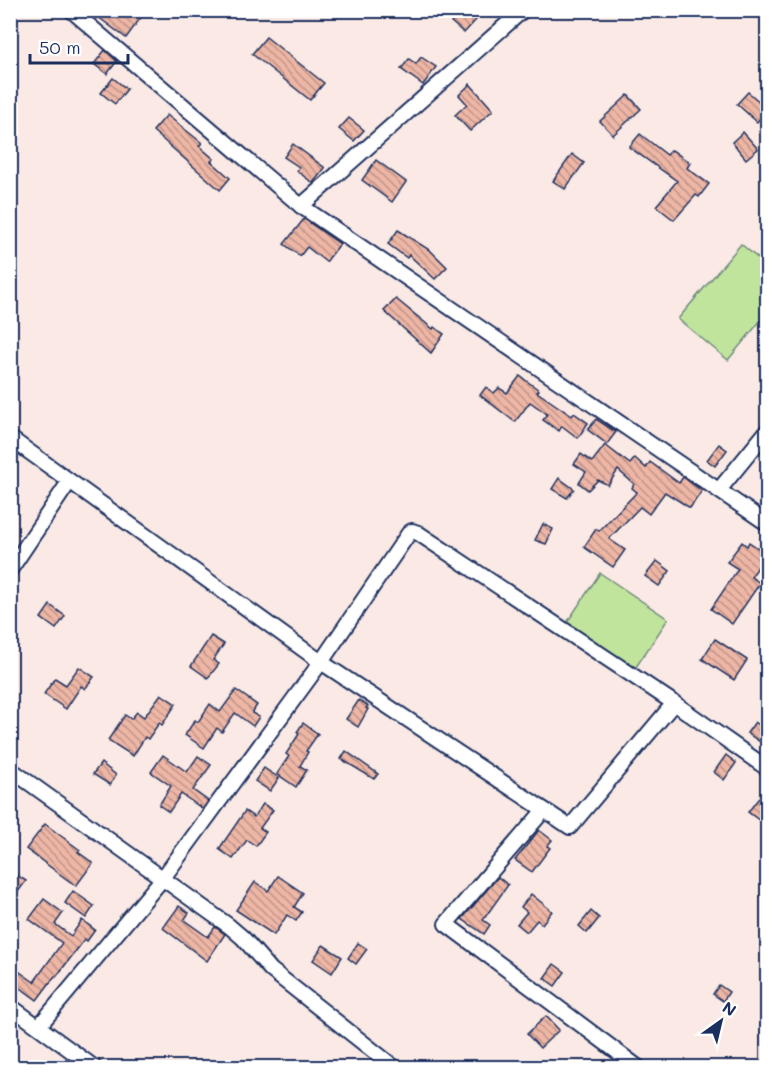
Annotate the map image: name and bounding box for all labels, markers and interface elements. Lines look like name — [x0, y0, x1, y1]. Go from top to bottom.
scale bar — [30, 27, 128, 65]
text: 50 m — [39, 35, 81, 59]
north arrow — [691, 991, 751, 1051]
text: N — [719, 996, 741, 1020]

